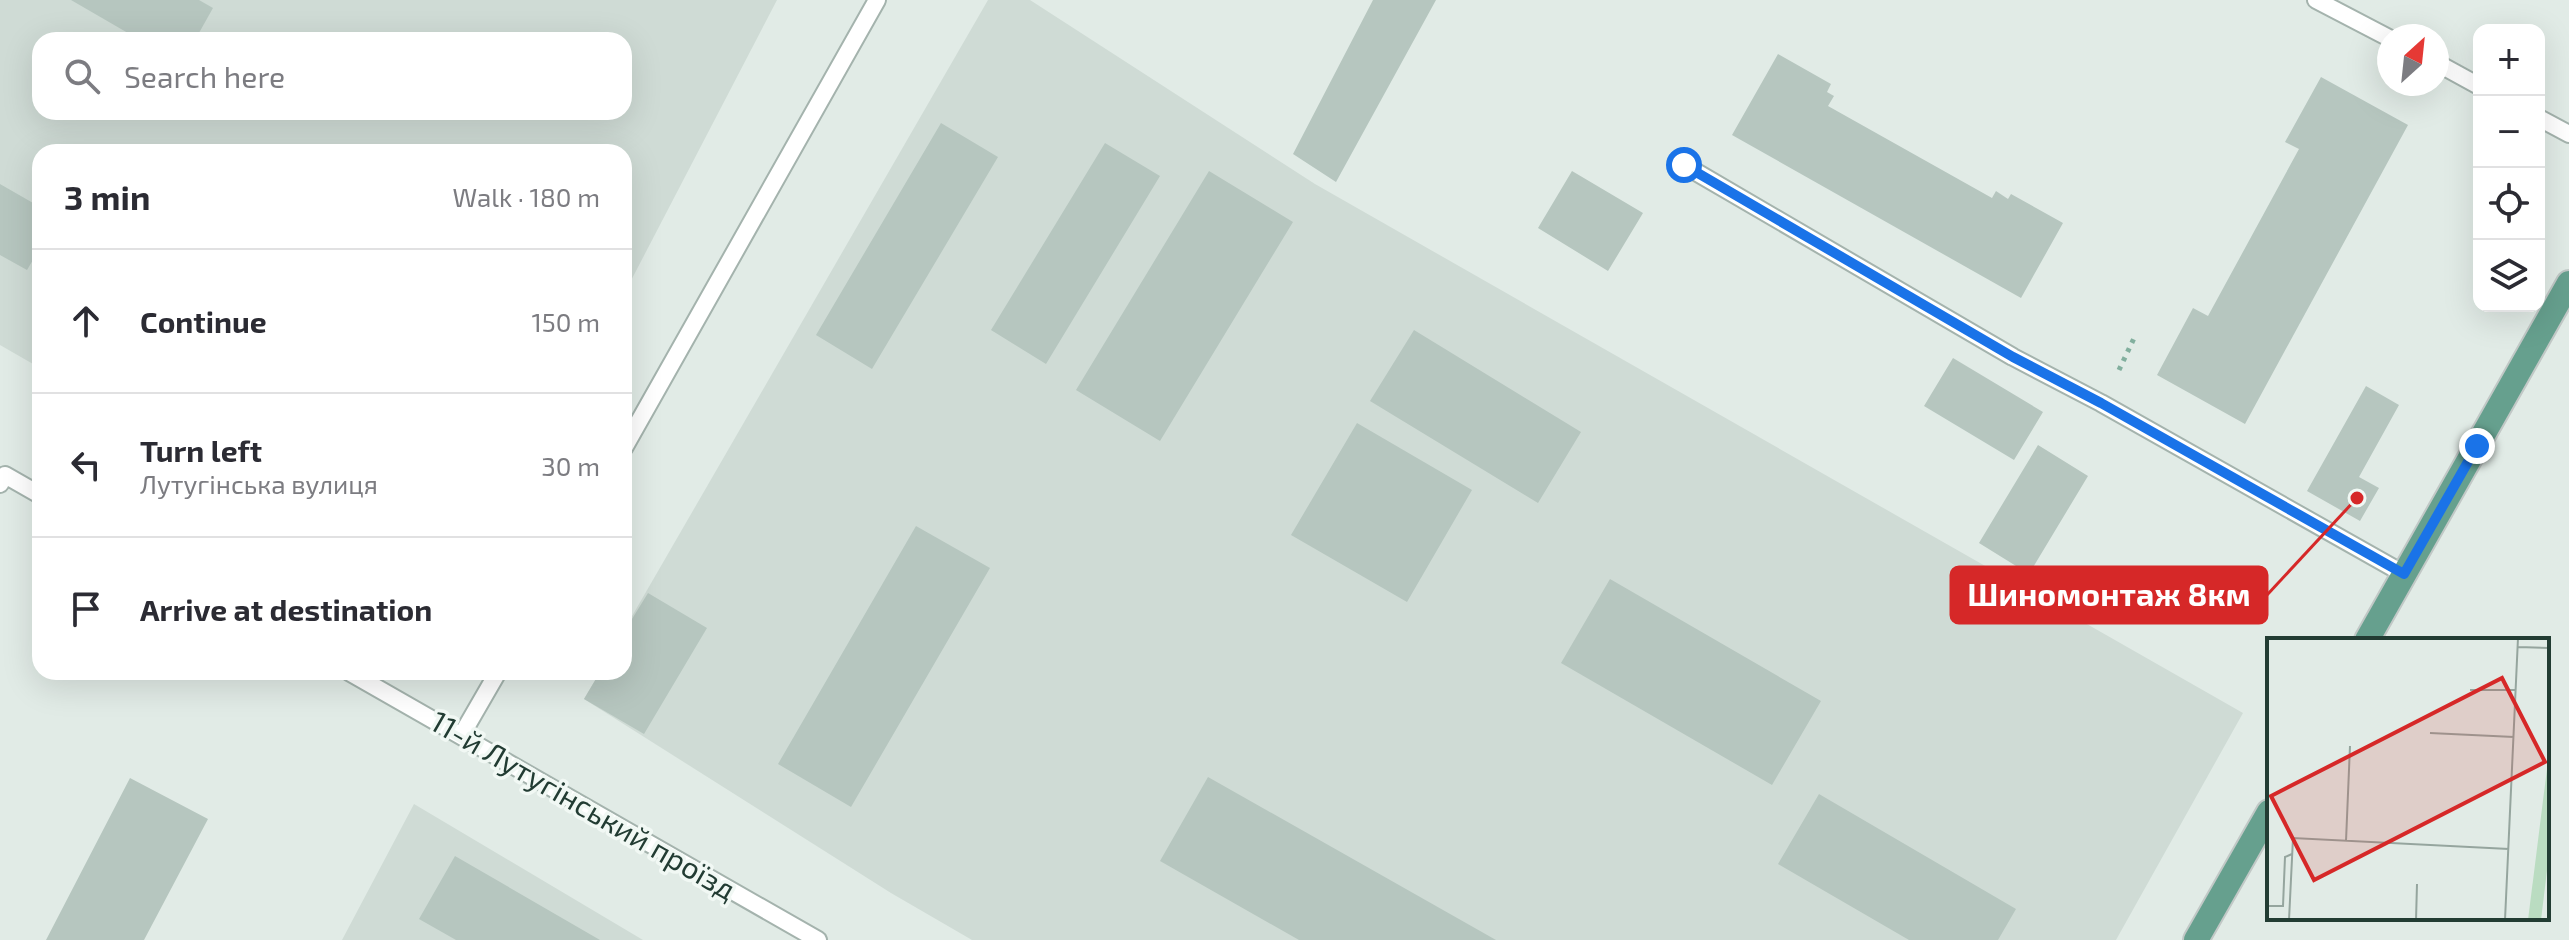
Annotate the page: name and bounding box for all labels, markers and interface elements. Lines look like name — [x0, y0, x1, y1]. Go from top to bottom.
north arrow — [2377, 24, 2449, 96]
map controls — [2473, 24, 2545, 312]
button: + — [2473, 24, 2545, 96]
search box — [32, 32, 632, 120]
icon: search — [60, 54, 104, 98]
text: Search here — [124, 58, 285, 94]
button: − — [2473, 96, 2545, 168]
route start — [1666, 147, 1702, 183]
button: locate — [2473, 168, 2545, 240]
text: 3 min — [64, 176, 150, 217]
text: Walk · 180 m — [453, 181, 600, 212]
button: layers — [2473, 240, 2545, 312]
icon: ahead — [64, 299, 108, 343]
text: Continue — [140, 303, 267, 339]
text: 150 m — [531, 306, 600, 337]
route end — [2459, 428, 2495, 464]
text: Turn left — [140, 432, 262, 468]
icon: left — [64, 443, 108, 487]
text: 30 m — [541, 450, 600, 481]
text: Лутугінська вулиця — [140, 468, 378, 499]
callout: Шиномонтаж 8км — [1951, 567, 2267, 623]
text: Шиномонтаж 8км — [1967, 574, 2251, 612]
icon: arrive — [64, 587, 108, 631]
text: Arrive at destination — [140, 591, 432, 627]
inset map — [2267, 638, 2549, 920]
street label: 11-й Лутугінський проїзд — [424, 702, 743, 907]

